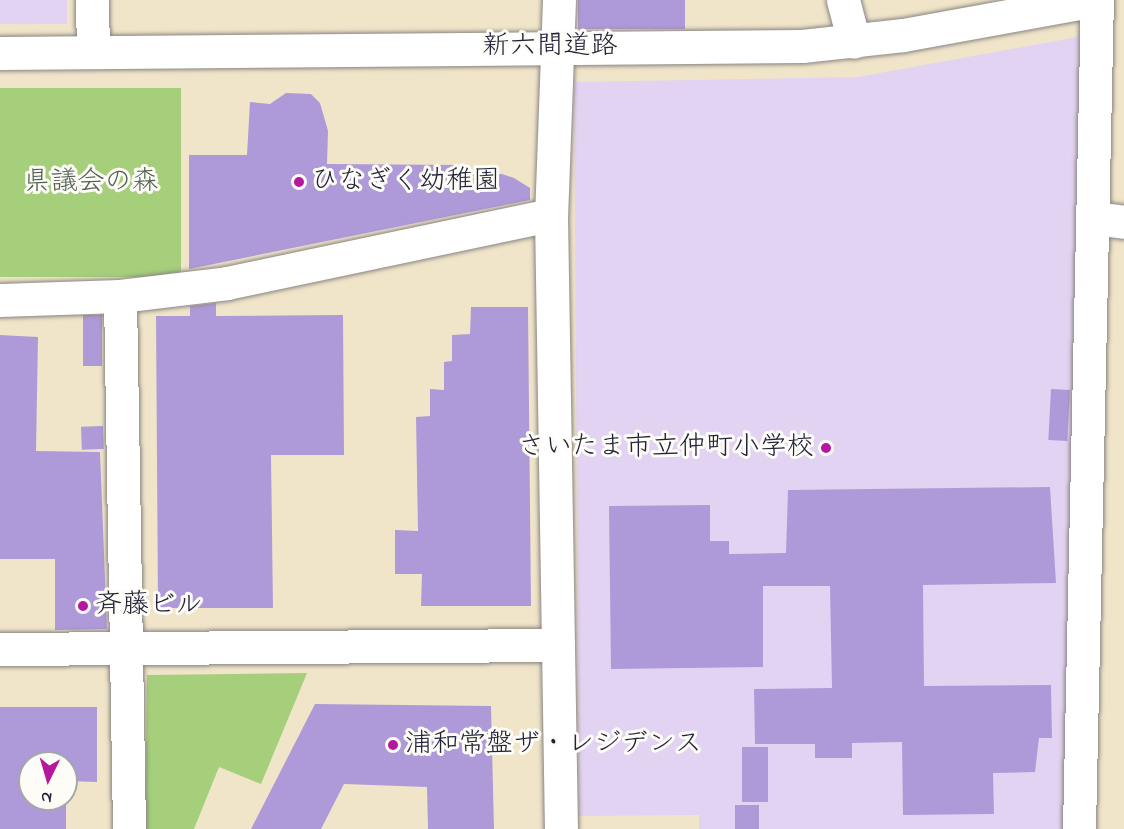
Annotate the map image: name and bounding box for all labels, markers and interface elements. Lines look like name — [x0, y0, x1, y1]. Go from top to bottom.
street label: 新六間道路 — [483, 31, 617, 63]
place label: ひなぎく幼稚園 — [311, 166, 500, 198]
park label: 県議会の森 — [24, 167, 158, 199]
marker: ひなぎく幼稚園 — [292, 175, 306, 189]
place label: さいたま市立仲町小学校 — [517, 432, 814, 464]
marker: さいたま市立仲町小学校 — [819, 441, 833, 455]
place label: 斉藤ビル — [95, 590, 203, 622]
marker: 斉藤ビル — [76, 599, 90, 613]
place label: 浦和常盤ザ・レジデンス — [405, 729, 702, 761]
marker: 浦和常盤ザ・レジデンス — [386, 738, 400, 752]
north arrow — [18, 751, 78, 811]
text: N — [40, 785, 53, 809]

